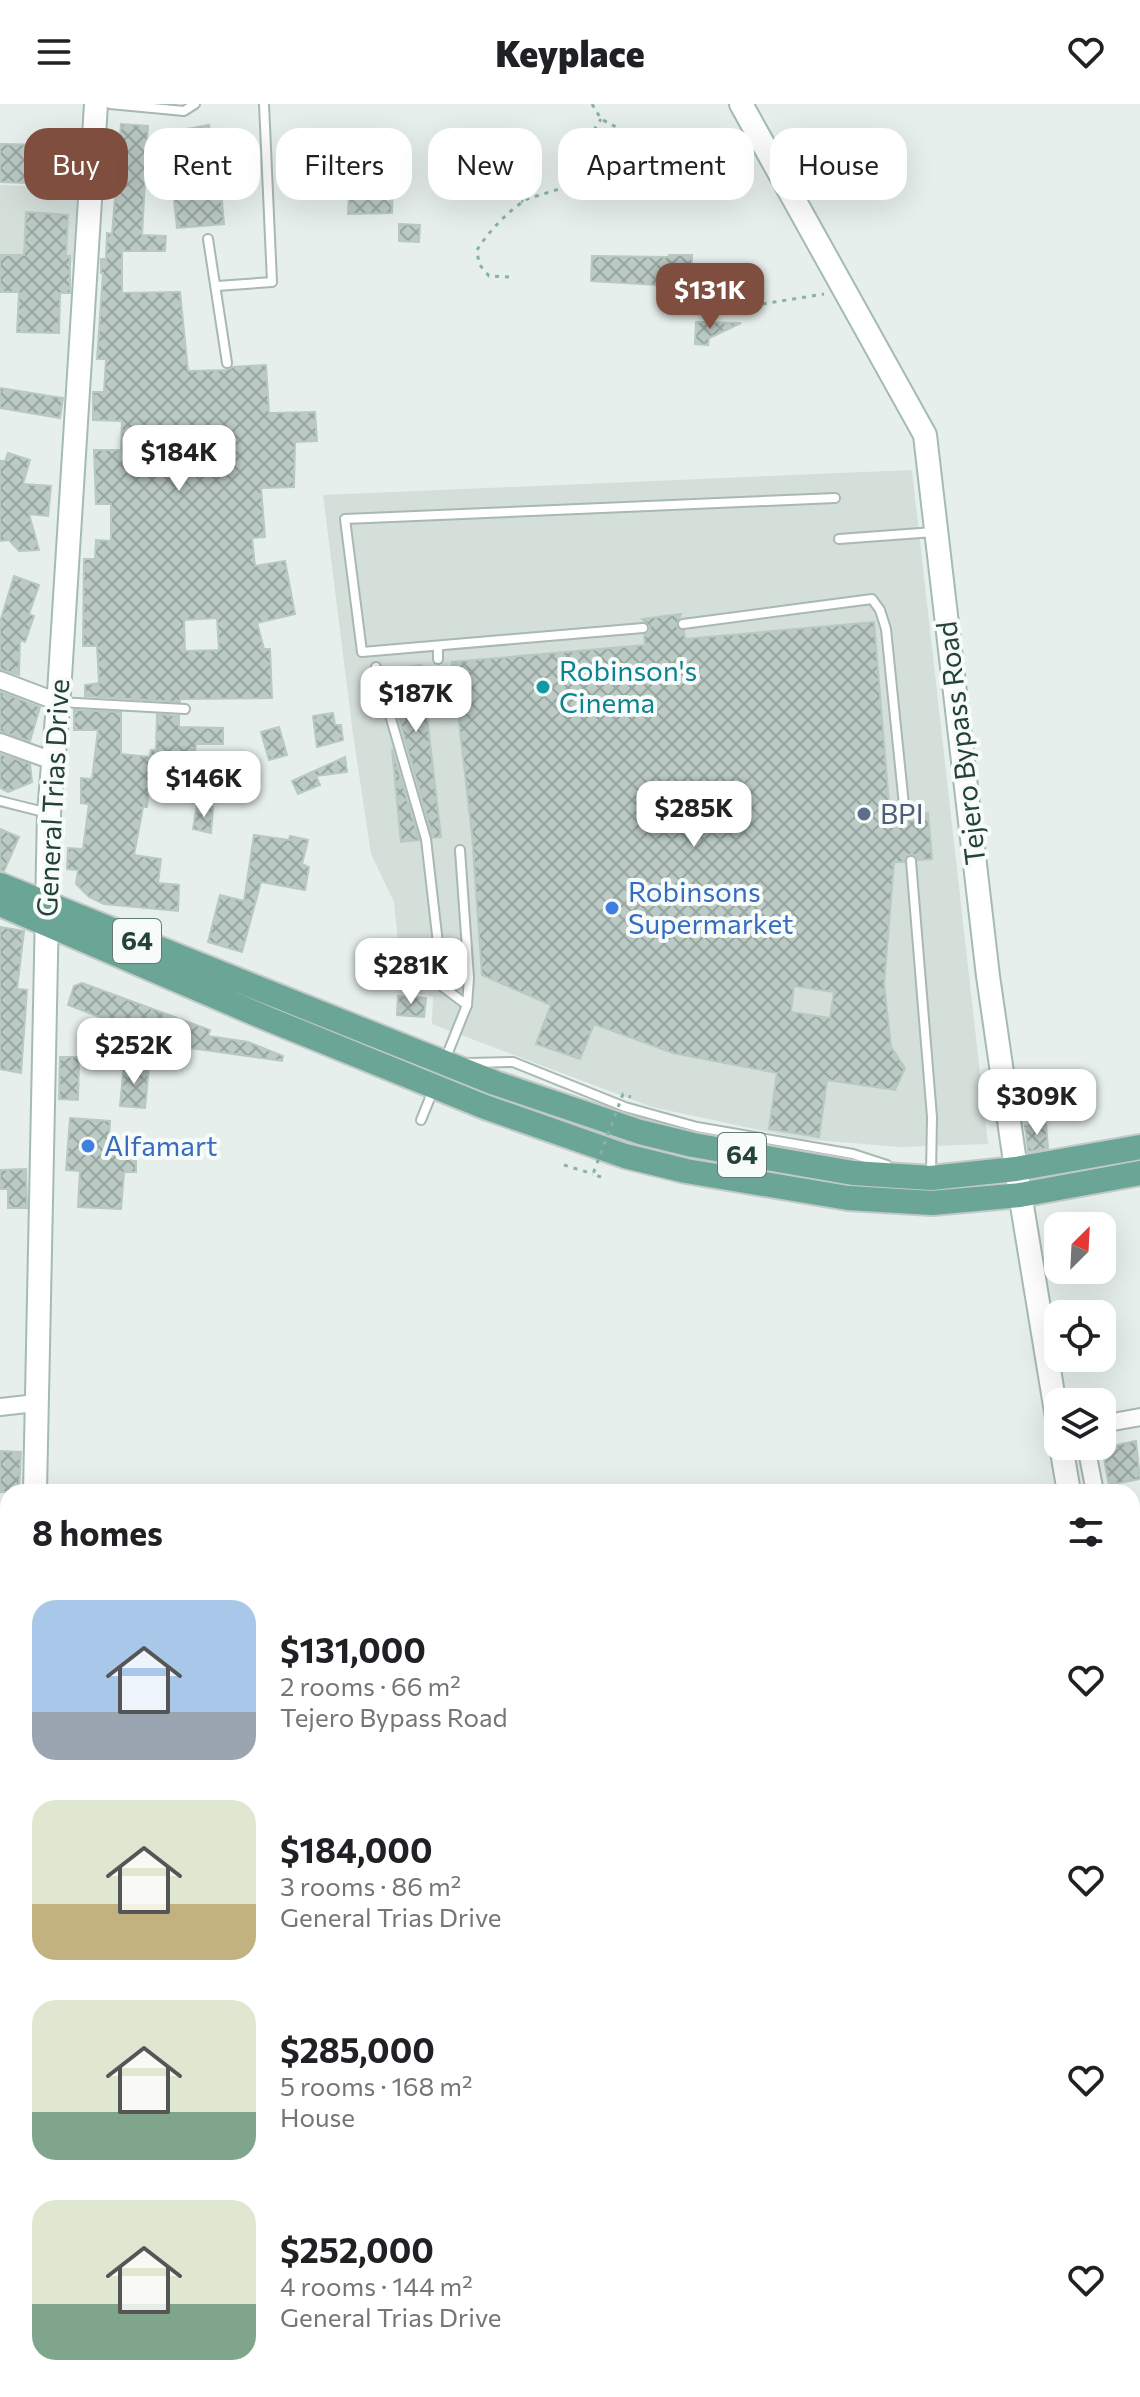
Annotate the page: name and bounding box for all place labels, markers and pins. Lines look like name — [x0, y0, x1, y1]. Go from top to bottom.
pin: $131K — [654, 263, 766, 331]
pin: $184K — [123, 425, 235, 493]
place label: Robinson's Cinema — [559, 653, 697, 719]
pin: $187K — [360, 666, 472, 734]
marker: Robinson's Cinema — [534, 678, 552, 696]
pin: $146K — [148, 751, 260, 819]
pin: $285K — [638, 781, 750, 849]
place label: BPI — [880, 796, 923, 830]
marker: BPI — [855, 805, 873, 823]
place label: Robinsons Supermarket — [628, 874, 793, 940]
marker: Robinsons Supermarket — [603, 899, 621, 917]
pin: $281K — [355, 938, 467, 1006]
pin: $252K — [78, 1018, 190, 1086]
pin: $309K — [981, 1069, 1093, 1137]
place label: Alfamart — [104, 1128, 218, 1162]
marker: Alfamart — [79, 1137, 97, 1155]

